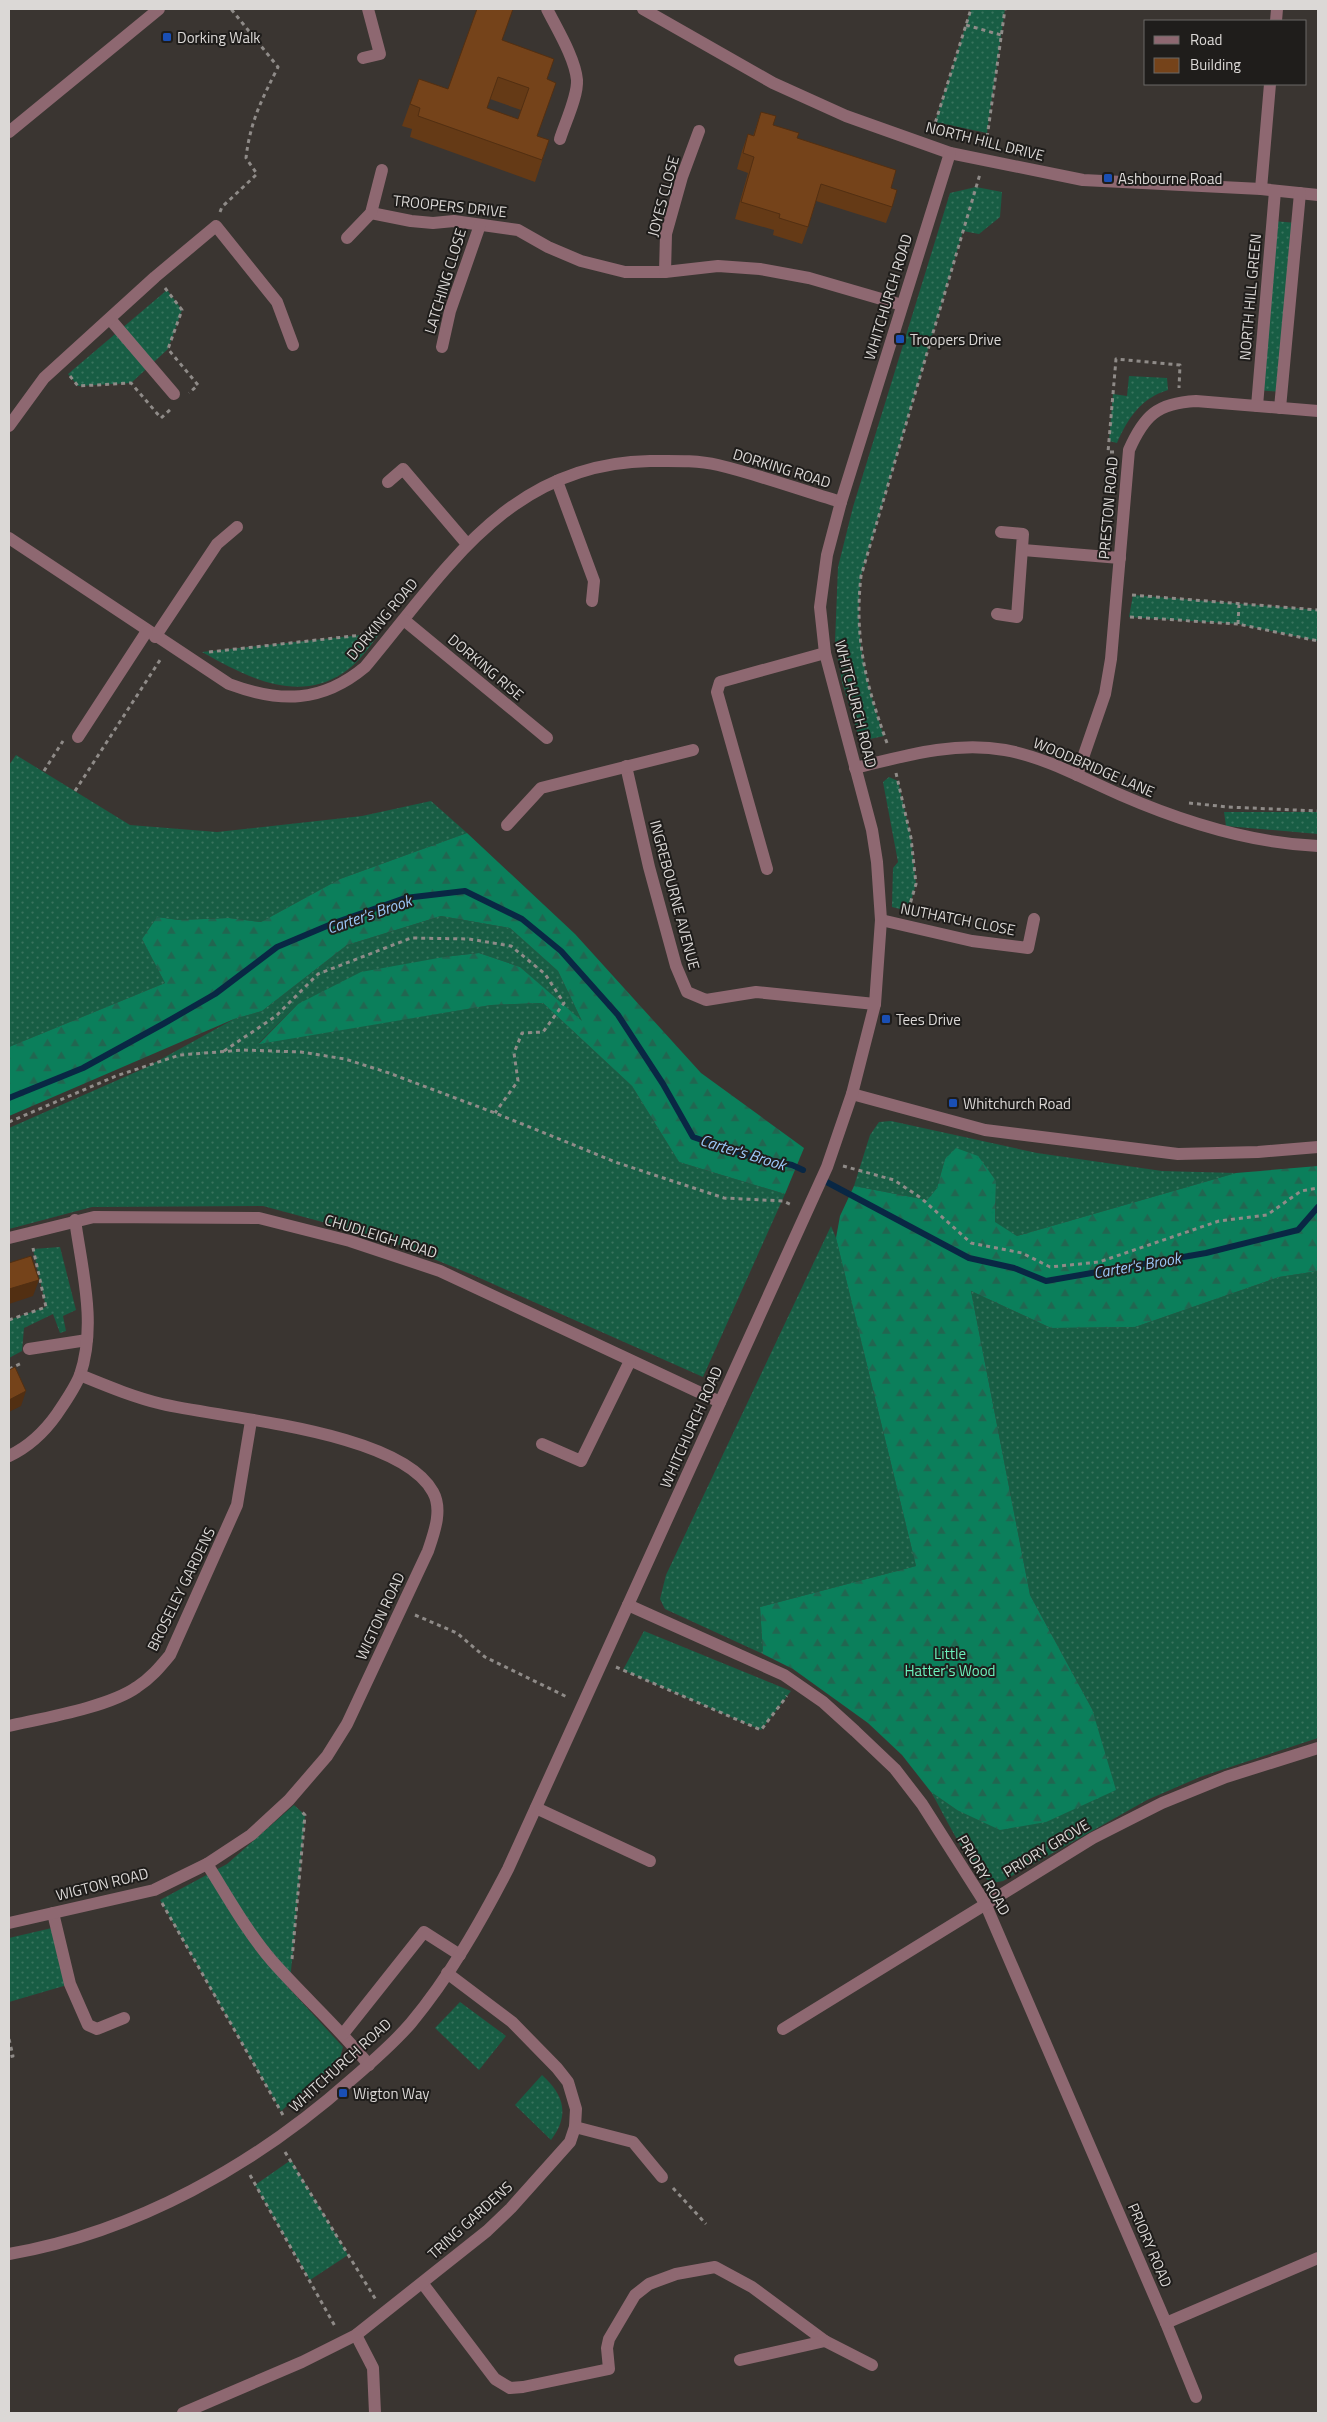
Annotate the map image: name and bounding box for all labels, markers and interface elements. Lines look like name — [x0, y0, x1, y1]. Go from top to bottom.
legend — [1144, 20, 1307, 85]
place label: Dorking Walk — [177, 26, 261, 49]
text: Road — [1190, 28, 1222, 51]
marker: Dorking Walk — [161, 31, 173, 43]
text: Building — [1190, 53, 1241, 76]
street label: NORTH HILL DRIVE — [923, 115, 1047, 167]
street label: JOYES CLOSE — [641, 153, 685, 239]
place label: Ashbourne Road — [1118, 167, 1222, 190]
marker: Ashbourne Road — [1102, 172, 1114, 184]
street label: TROOPERS DRIVE — [392, 189, 508, 223]
street label: LATCHING CLOSE — [418, 225, 472, 337]
street label: WHITCHURCH ROAD — [858, 231, 918, 363]
street label: NORTH HILL GREEN — [1233, 233, 1267, 361]
place label: Troopers Drive — [910, 328, 1001, 351]
marker: Troopers Drive — [894, 333, 906, 345]
street label: DORKING ROAD — [730, 442, 834, 494]
street label: PRESTON ROAD — [1092, 456, 1124, 560]
street label: DORKING ROAD — [341, 573, 423, 665]
street label: DORKING RISE — [443, 628, 529, 706]
street label: WHITCHURCH ROAD — [829, 638, 883, 770]
street label: WOODBRIDGE LANE — [1030, 731, 1158, 803]
street label: INGREBOURNE AVENUE — [644, 818, 706, 972]
water label: Carter's Brook — [323, 888, 416, 940]
street label: NUTHATCH CLOSE — [899, 897, 1017, 941]
place label: Tees Drive — [896, 1008, 961, 1031]
marker: Tees Drive — [880, 1013, 892, 1025]
place label: Whitchurch Road — [963, 1092, 1071, 1115]
marker: Whitchurch Road — [947, 1097, 959, 1109]
water label: Carter's Brook — [697, 1128, 791, 1177]
street label: CHUDLEIGH ROAD — [322, 1208, 440, 1264]
water label: Carter's Brook — [1091, 1245, 1184, 1284]
street label: WHITCHURCH ROAD — [654, 1362, 728, 1492]
street label: BROSELEY GARDENS — [141, 1523, 221, 1655]
street label: WIGTON ROAD — [350, 1568, 410, 1664]
park label: Little Hatter's Wood — [904, 1642, 996, 1682]
street label: PRIORY GROVE — [998, 1813, 1094, 1883]
street label: PRIORY ROAD — [952, 1830, 1016, 1920]
street label: WIGTON ROAD — [53, 1861, 151, 1907]
street label: WHITCHURCH ROAD — [284, 2013, 396, 2117]
place label: Wigton Way — [353, 2082, 430, 2105]
marker: Wigton Way — [337, 2087, 349, 2099]
street label: TRING GARDENS — [422, 2176, 518, 2264]
street label: PRIORY ROAD — [1122, 2199, 1178, 2291]

